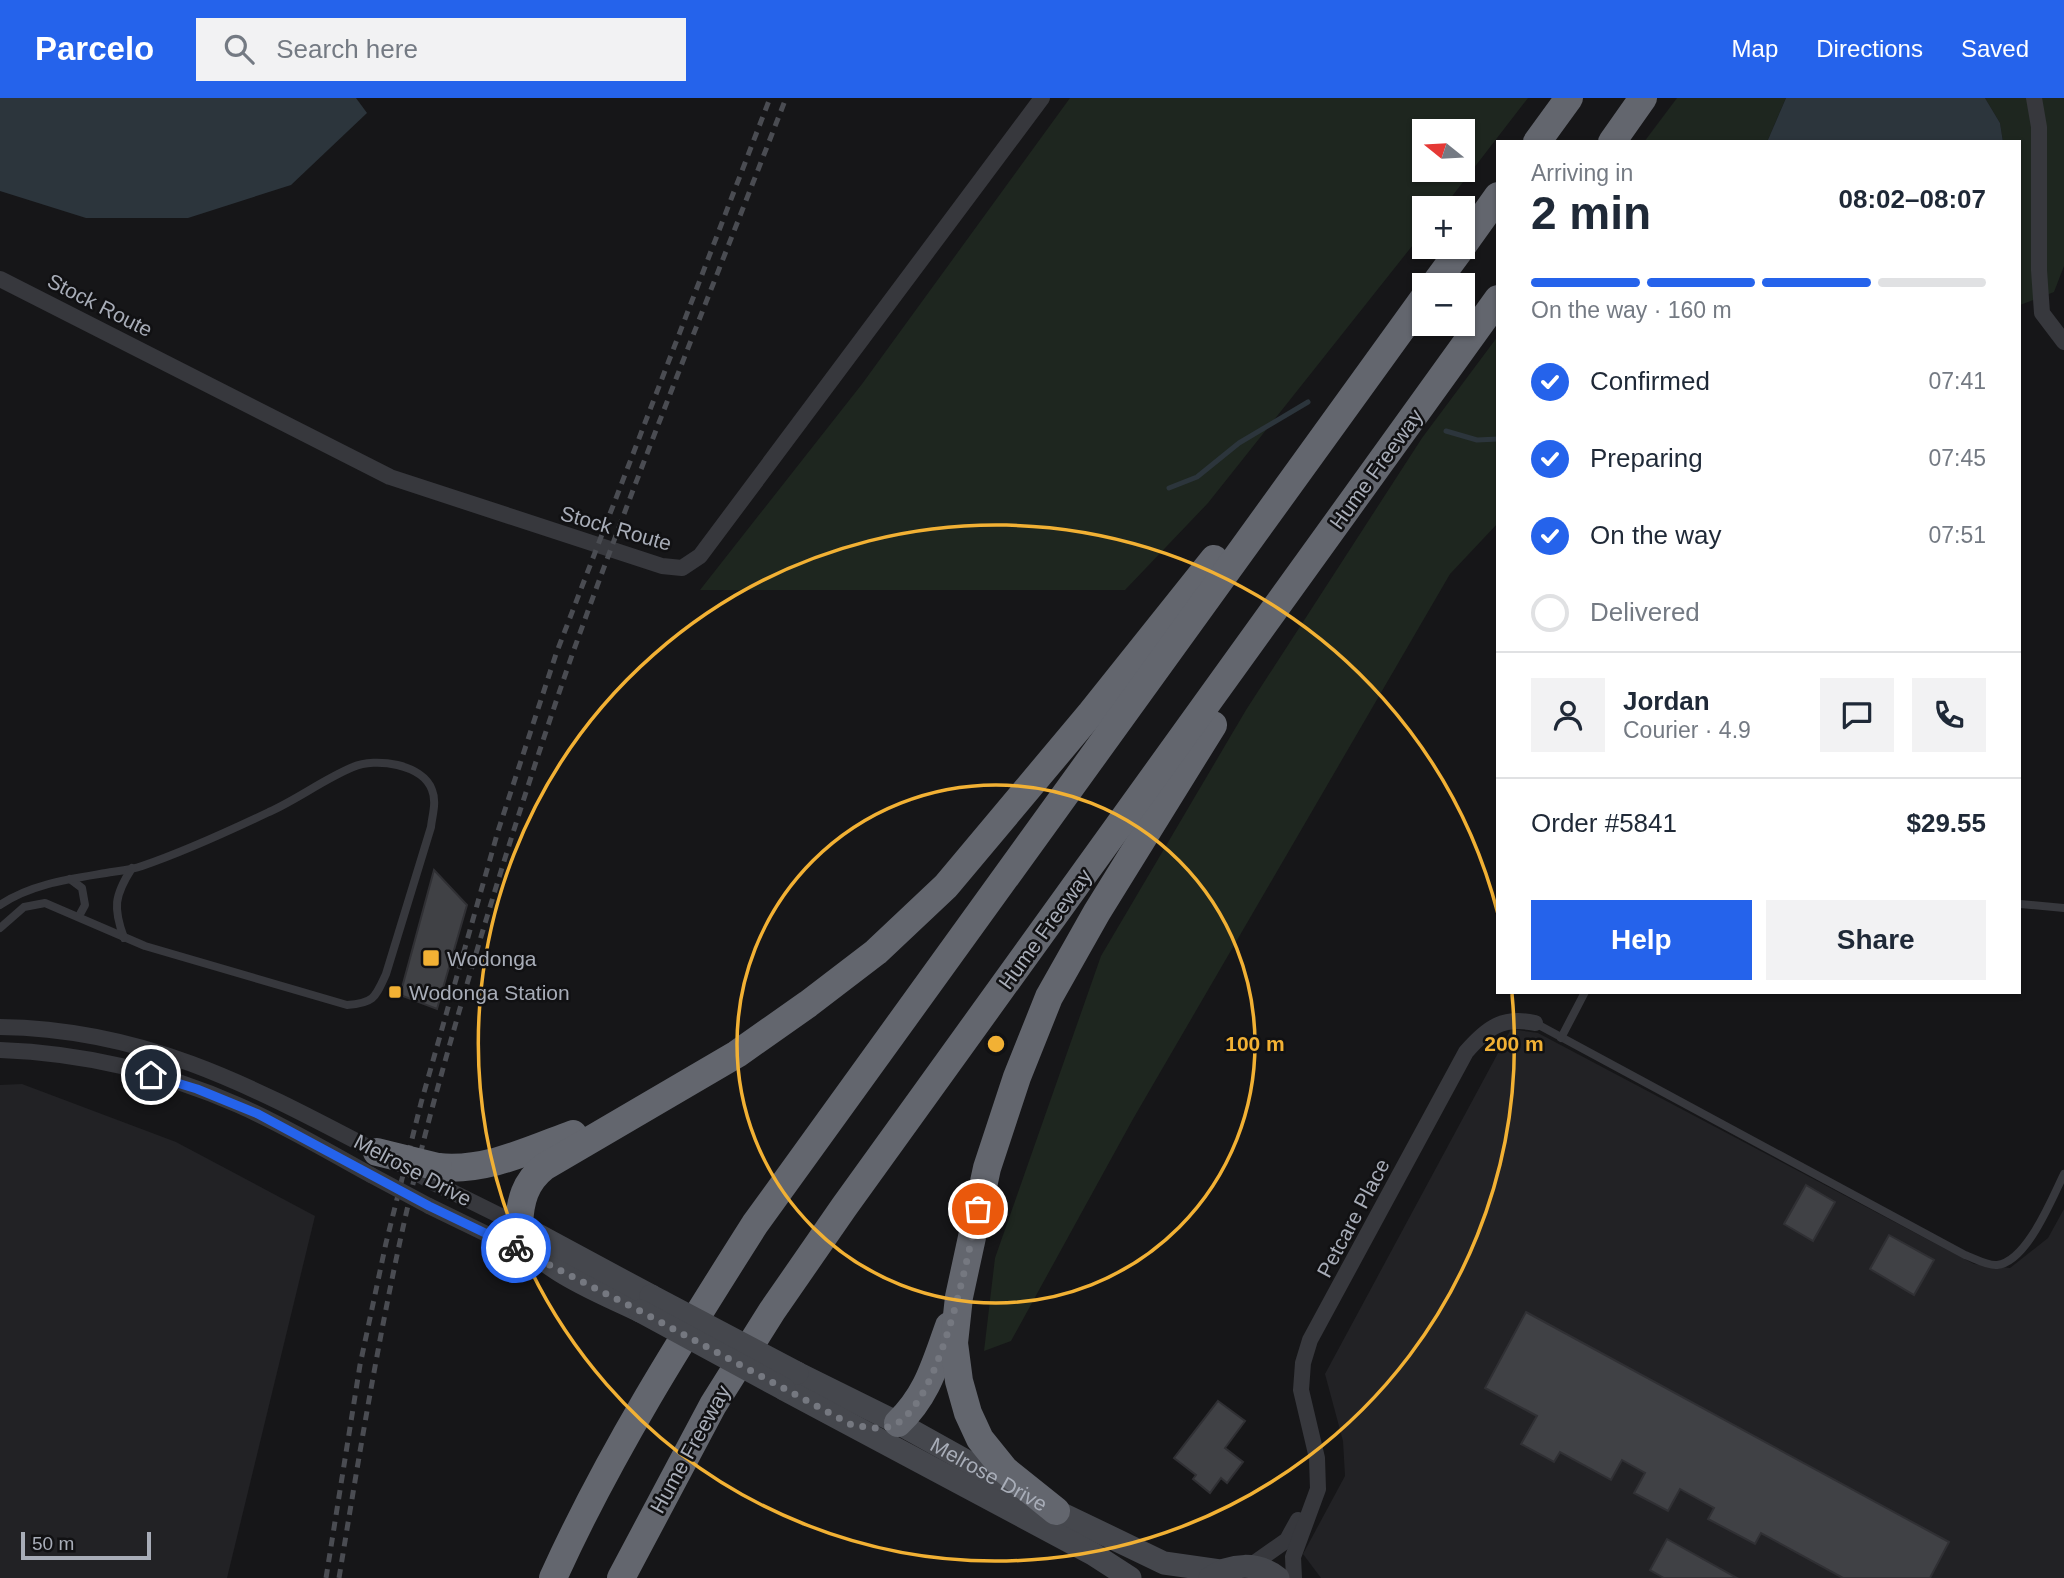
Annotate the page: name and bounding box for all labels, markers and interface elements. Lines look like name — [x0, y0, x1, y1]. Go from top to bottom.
search box — [196, 18, 686, 81]
text: Parcelo — [35, 30, 154, 67]
icon: search — [220, 30, 258, 68]
text: Search here — [276, 34, 418, 64]
text: Map — [1732, 35, 1778, 62]
text: Directions — [1816, 35, 1923, 62]
text: Saved — [1961, 35, 2029, 62]
north arrow — [1412, 119, 1475, 182]
map controls — [1412, 119, 1475, 336]
text: Arriving in — [1531, 160, 1633, 186]
text: 08:02–08:07 — [1839, 184, 1986, 214]
text: 2 min — [1531, 187, 1651, 239]
button: + — [1412, 196, 1475, 259]
street label: Stock Route — [44, 269, 156, 341]
button: − — [1412, 273, 1475, 336]
text: On the way · 160 m — [1531, 297, 1732, 323]
icon: check — [1531, 363, 1569, 401]
text: Confirmed — [1590, 366, 1710, 396]
text: 07:41 — [1928, 368, 1986, 394]
street label: Hume Freeway — [1325, 404, 1427, 533]
icon: check — [1531, 440, 1569, 478]
text: Preparing — [1590, 443, 1703, 473]
text: 07:45 — [1928, 445, 1986, 471]
street label: Stock Route — [558, 501, 674, 555]
icon: check — [1531, 517, 1569, 555]
text: On the way — [1590, 520, 1722, 550]
text: 07:51 — [1928, 522, 1986, 548]
text: Delivered — [1590, 597, 1700, 627]
button: person — [1531, 678, 1605, 752]
button: chat — [1820, 678, 1894, 752]
button: phone — [1912, 678, 1986, 752]
text: Jordan — [1623, 686, 1710, 716]
text: Courier · 4.9 — [1623, 717, 1751, 743]
text: Order #5841 — [1531, 808, 1677, 838]
text: $29.55 — [1906, 808, 1986, 838]
street label: Hume Freeway — [994, 864, 1096, 993]
button: Help — [1531, 900, 1752, 980]
button: Share — [1766, 900, 1986, 980]
place label: Wodonga — [447, 947, 537, 970]
marker: Wodonga — [421, 948, 441, 968]
place label: Wodonga Station — [409, 981, 570, 1004]
marker: Wodonga Station — [387, 984, 403, 1000]
centre of rings — [984, 1032, 1008, 1056]
text: 100 m — [1225, 1032, 1285, 1055]
text: 200 m — [1484, 1032, 1544, 1055]
pin — [121, 1045, 181, 1105]
icon: home — [132, 1056, 170, 1094]
street label: Melrose Drive — [350, 1129, 476, 1211]
street label: Petcare Place — [1312, 1155, 1394, 1281]
pin — [948, 1179, 1008, 1239]
icon: bag — [959, 1190, 997, 1228]
courier — [481, 1213, 551, 1283]
icon: bike — [497, 1229, 535, 1267]
street label: Hume Freeway — [645, 1381, 735, 1517]
street label: Melrose Drive — [927, 1432, 1051, 1515]
scale bar — [21, 1529, 150, 1561]
text: 50 m — [32, 1533, 74, 1554]

